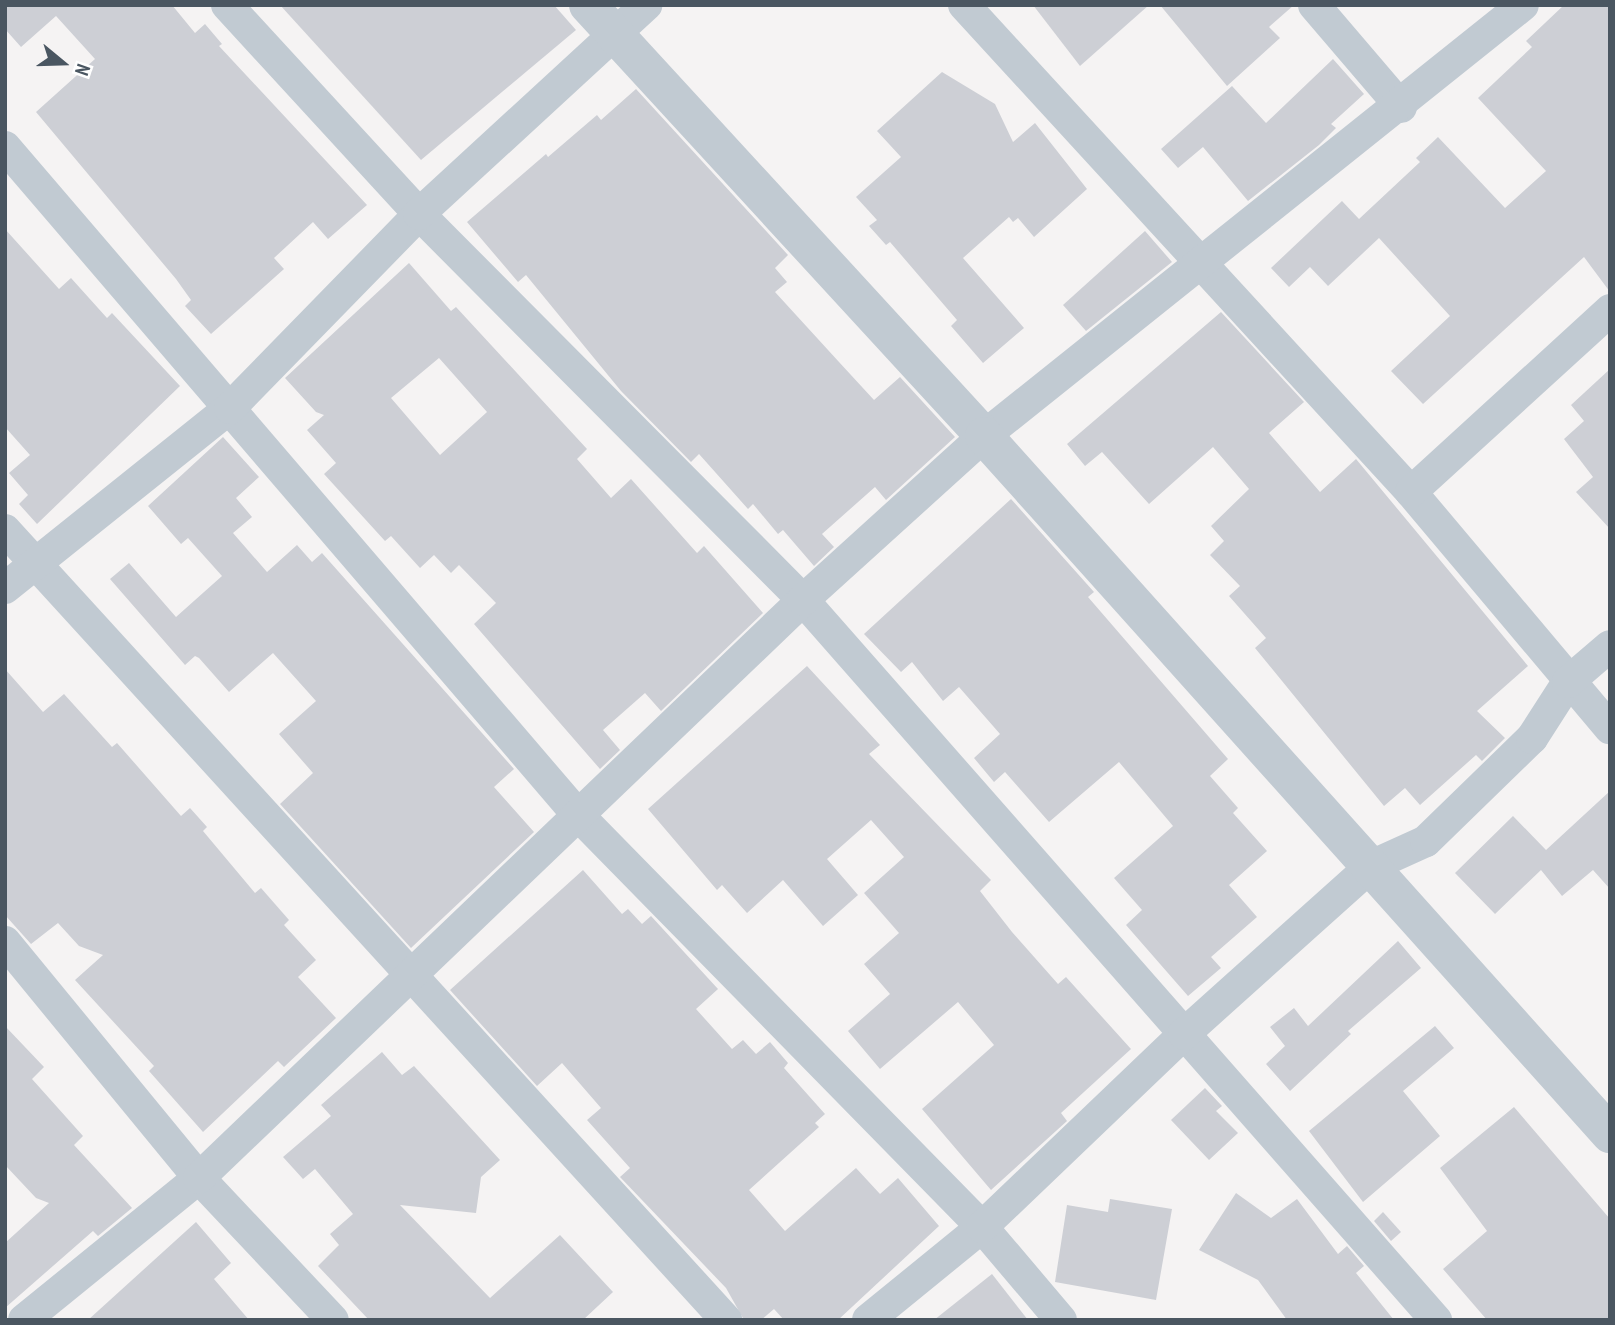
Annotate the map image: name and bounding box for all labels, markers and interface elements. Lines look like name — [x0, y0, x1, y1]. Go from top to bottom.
north arrow — [28, 28, 98, 98]
text: N — [70, 61, 96, 79]

